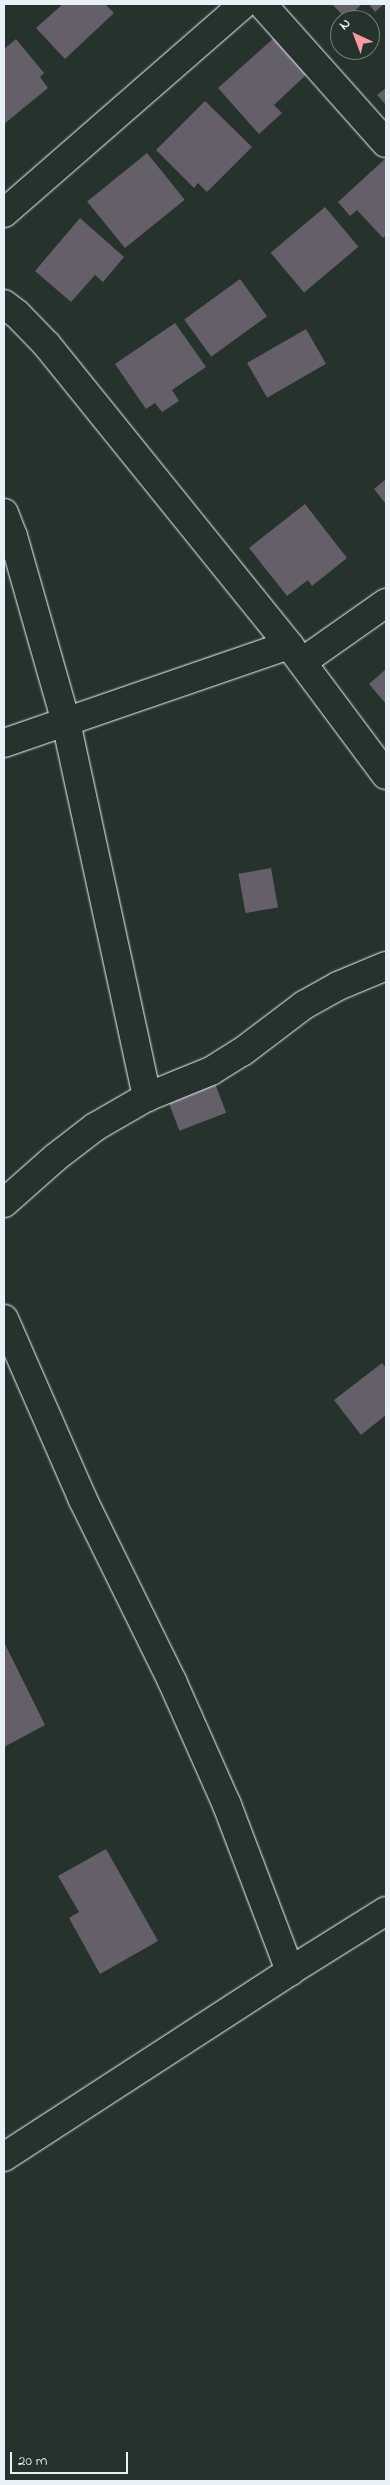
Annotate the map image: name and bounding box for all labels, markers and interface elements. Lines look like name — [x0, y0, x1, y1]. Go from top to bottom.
north arrow — [330, 10, 380, 60]
text: N — [334, 13, 356, 35]
scale bar — [12, 2442, 130, 2474]
text: 20 m — [18, 2450, 47, 2472]

